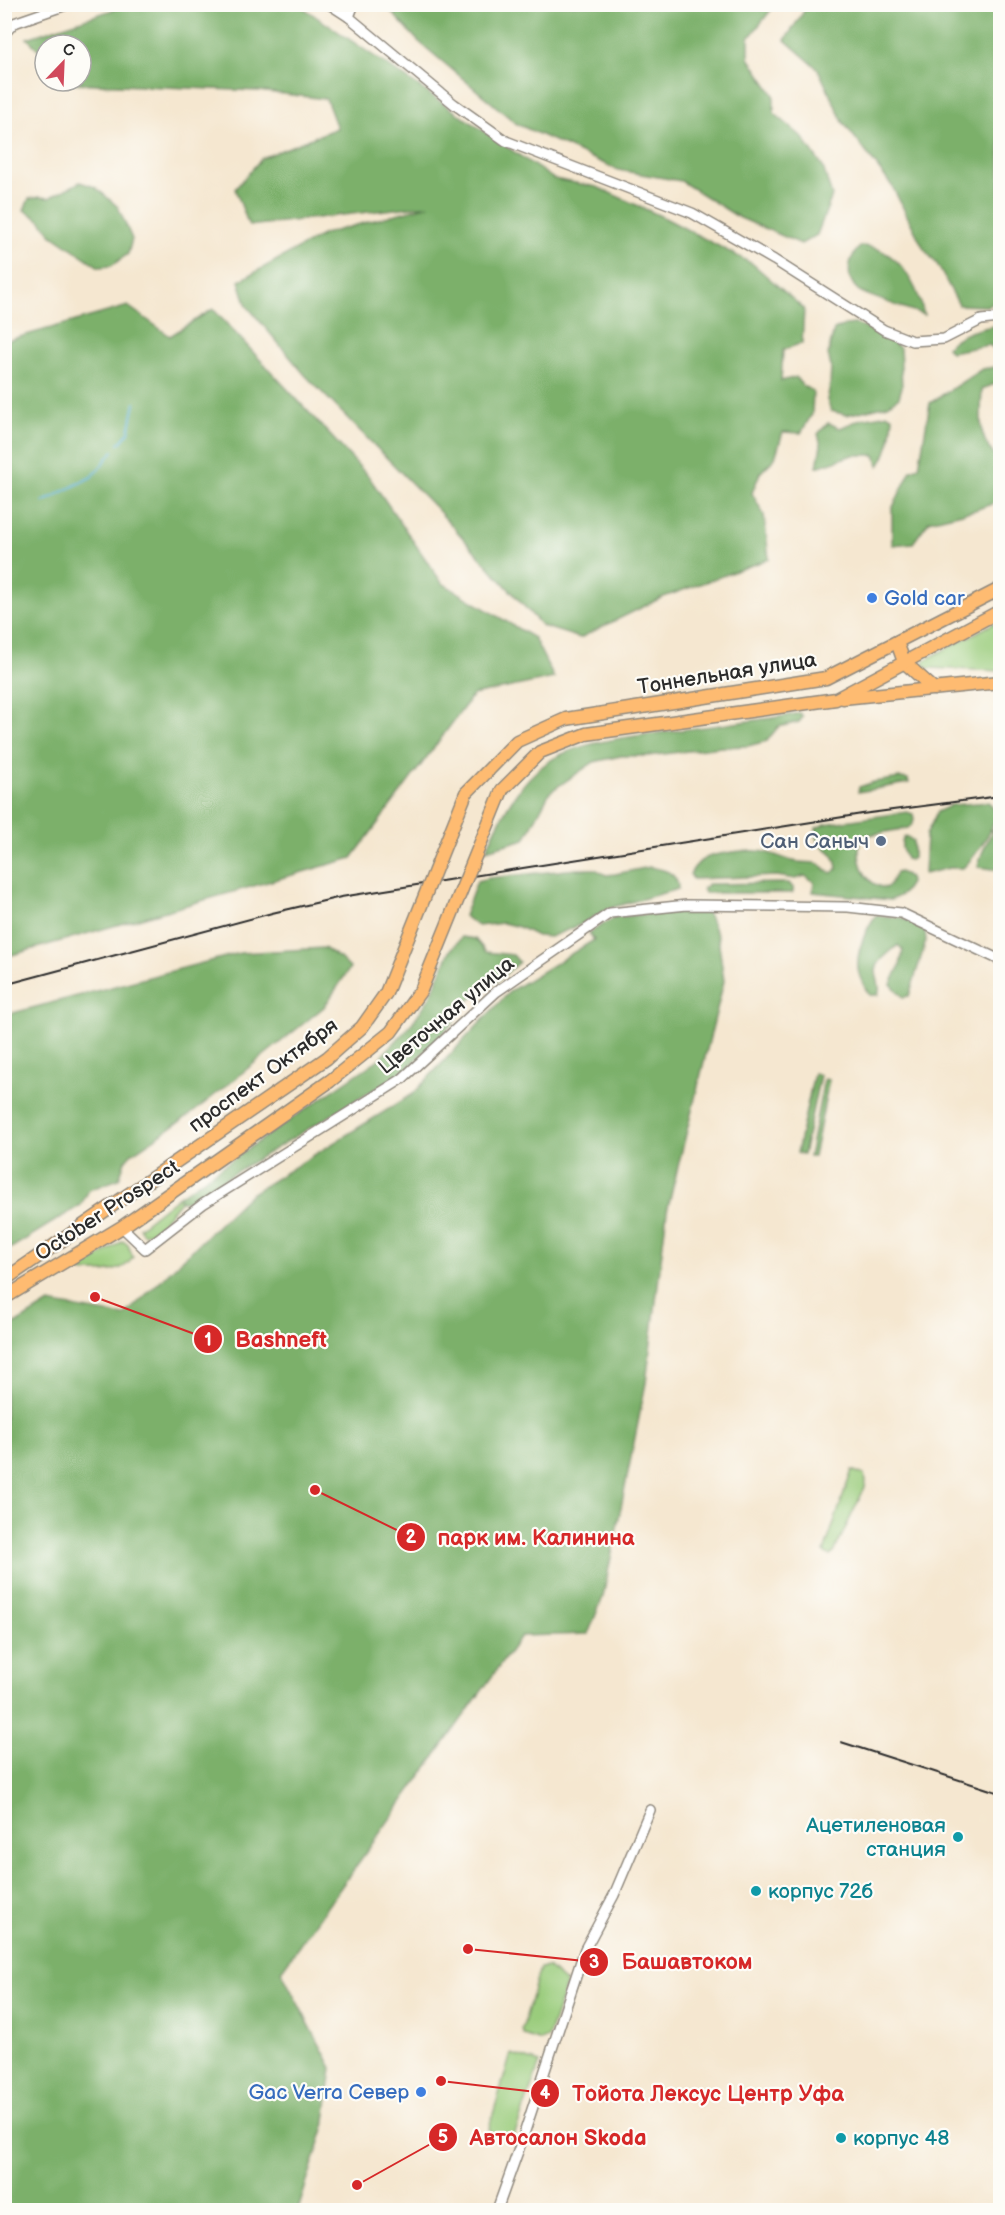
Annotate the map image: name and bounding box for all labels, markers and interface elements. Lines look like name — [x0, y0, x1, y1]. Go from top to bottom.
north arrow — [33, 33, 93, 93]
text: С — [59, 40, 77, 61]
place label: Gold car — [884, 586, 965, 611]
marker: Gold car — [865, 591, 879, 605]
street label: Тоннельная улица — [636, 647, 819, 700]
place label: Сан Саныч — [760, 829, 869, 854]
marker: Сан Саныч — [874, 834, 888, 848]
street label: Цветочная улица — [373, 951, 520, 1079]
street label: проспект Октября — [184, 1013, 343, 1138]
street label: October Prospect — [30, 1154, 185, 1266]
callout: Bashneft — [193, 1319, 338, 1359]
text: Bashneft — [235, 1327, 327, 1354]
text: 1 — [204, 1330, 212, 1351]
callout: парк им. Калинина — [396, 1517, 647, 1557]
text: парк им. Калинина — [437, 1525, 635, 1552]
text: 2 — [406, 1527, 417, 1548]
place label: Ацетиленовая станция — [805, 1813, 946, 1862]
marker: Ацетиленовая станция — [951, 1830, 965, 1844]
place label: корпус 72б — [768, 1879, 873, 1904]
marker: корпус 72б — [749, 1884, 763, 1898]
callout: Башавтоком — [579, 1942, 764, 1982]
text: Башавтоком — [621, 1949, 753, 1976]
text: 3 — [589, 1952, 599, 1973]
callout: Тойота Лексус Центр Уфа — [530, 2073, 856, 2113]
place label: Gac Verra Север — [249, 2080, 409, 2105]
text: Тойота Лексус Центр Уфа — [572, 2081, 844, 2108]
text: 4 — [540, 2083, 551, 2104]
marker: Gac Verra Север — [414, 2085, 428, 2099]
callout: Автосалон Skoda — [428, 2117, 659, 2157]
text: Автосалон Skoda — [468, 2125, 647, 2152]
place label: корпус 48 — [853, 2126, 950, 2151]
text: 5 — [438, 2127, 448, 2148]
marker: корпус 48 — [834, 2131, 848, 2145]

